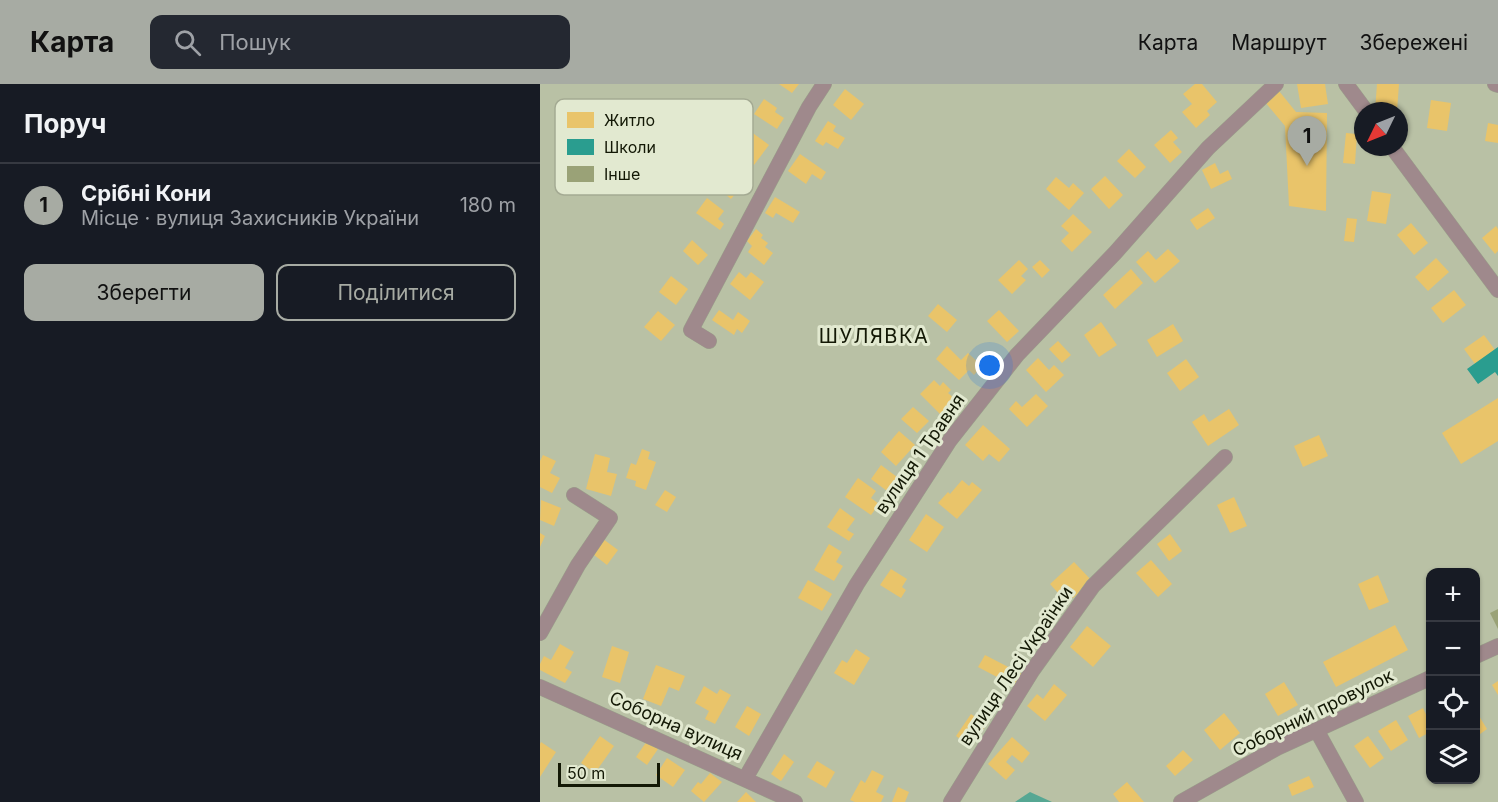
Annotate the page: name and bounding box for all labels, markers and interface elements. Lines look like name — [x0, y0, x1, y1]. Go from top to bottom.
search box — [150, 15, 570, 69]
text: Карта — [30, 25, 114, 59]
icon: search — [171, 26, 204, 59]
text: Пошук — [219, 29, 291, 55]
text: Карта — [1138, 30, 1198, 55]
text: Маршрут — [1231, 30, 1326, 55]
text: Збережені — [1359, 30, 1468, 55]
legend — [555, 99, 753, 195]
north arrow — [1354, 102, 1408, 156]
text: Поруч — [24, 108, 106, 139]
text: Житло — [604, 110, 655, 130]
pin: 1 — [1288, 116, 1326, 166]
text: Школи — [604, 137, 656, 157]
text: Інше — [604, 164, 640, 184]
text: Срібні Кони — [81, 180, 211, 206]
text: 1 — [39, 193, 48, 217]
text: 180 m — [460, 193, 516, 217]
text: Місце · вулиця Захисників України — [81, 206, 419, 230]
button: Зберегти — [24, 264, 264, 321]
button: Поділитися — [276, 264, 516, 321]
district label: ШУЛЯВКА — [819, 324, 929, 348]
your location — [975, 351, 1004, 380]
street label: вулиця 1 Травня — [870, 390, 969, 518]
map controls — [1426, 568, 1480, 784]
button: + — [1426, 568, 1480, 622]
street label: вулиця Лесі Українки — [954, 582, 1077, 749]
button: − — [1426, 622, 1480, 676]
street label: Соборний провулок — [1229, 664, 1397, 761]
button: locate — [1426, 676, 1480, 730]
street label: Соборна вулиця — [606, 687, 746, 764]
button: layers — [1426, 730, 1480, 784]
scale bar — [558, 760, 660, 788]
text: 50 m — [567, 763, 605, 783]

